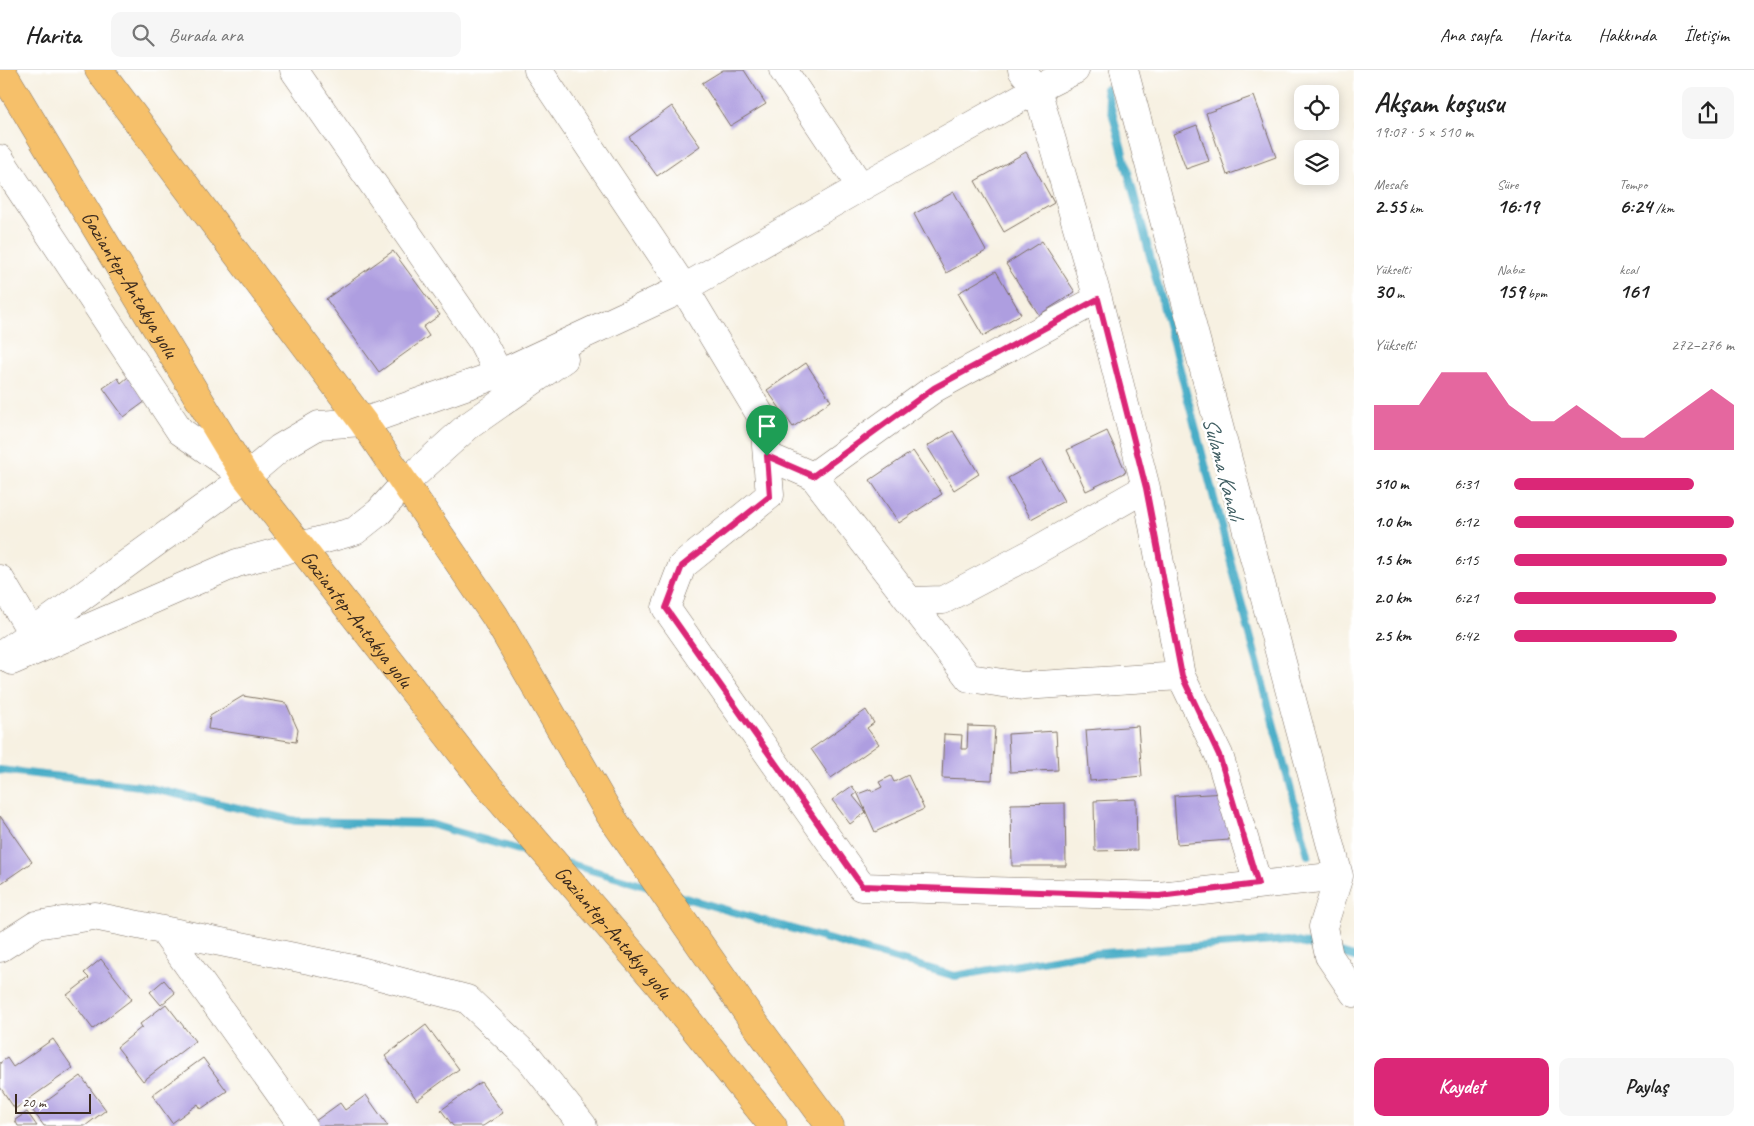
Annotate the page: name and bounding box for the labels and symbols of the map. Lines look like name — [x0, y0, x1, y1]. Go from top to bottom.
street label: Gaziantep-Antakya yolu — [76, 206, 185, 363]
pin — [746, 405, 788, 456]
water label: Sulama Kanalı — [1196, 414, 1251, 526]
street label: Gaziantep-Antakya yolu — [295, 545, 419, 694]
street label: Gaziantep-Antakya yolu — [549, 860, 679, 1005]
scale bar — [15, 1091, 91, 1114]

